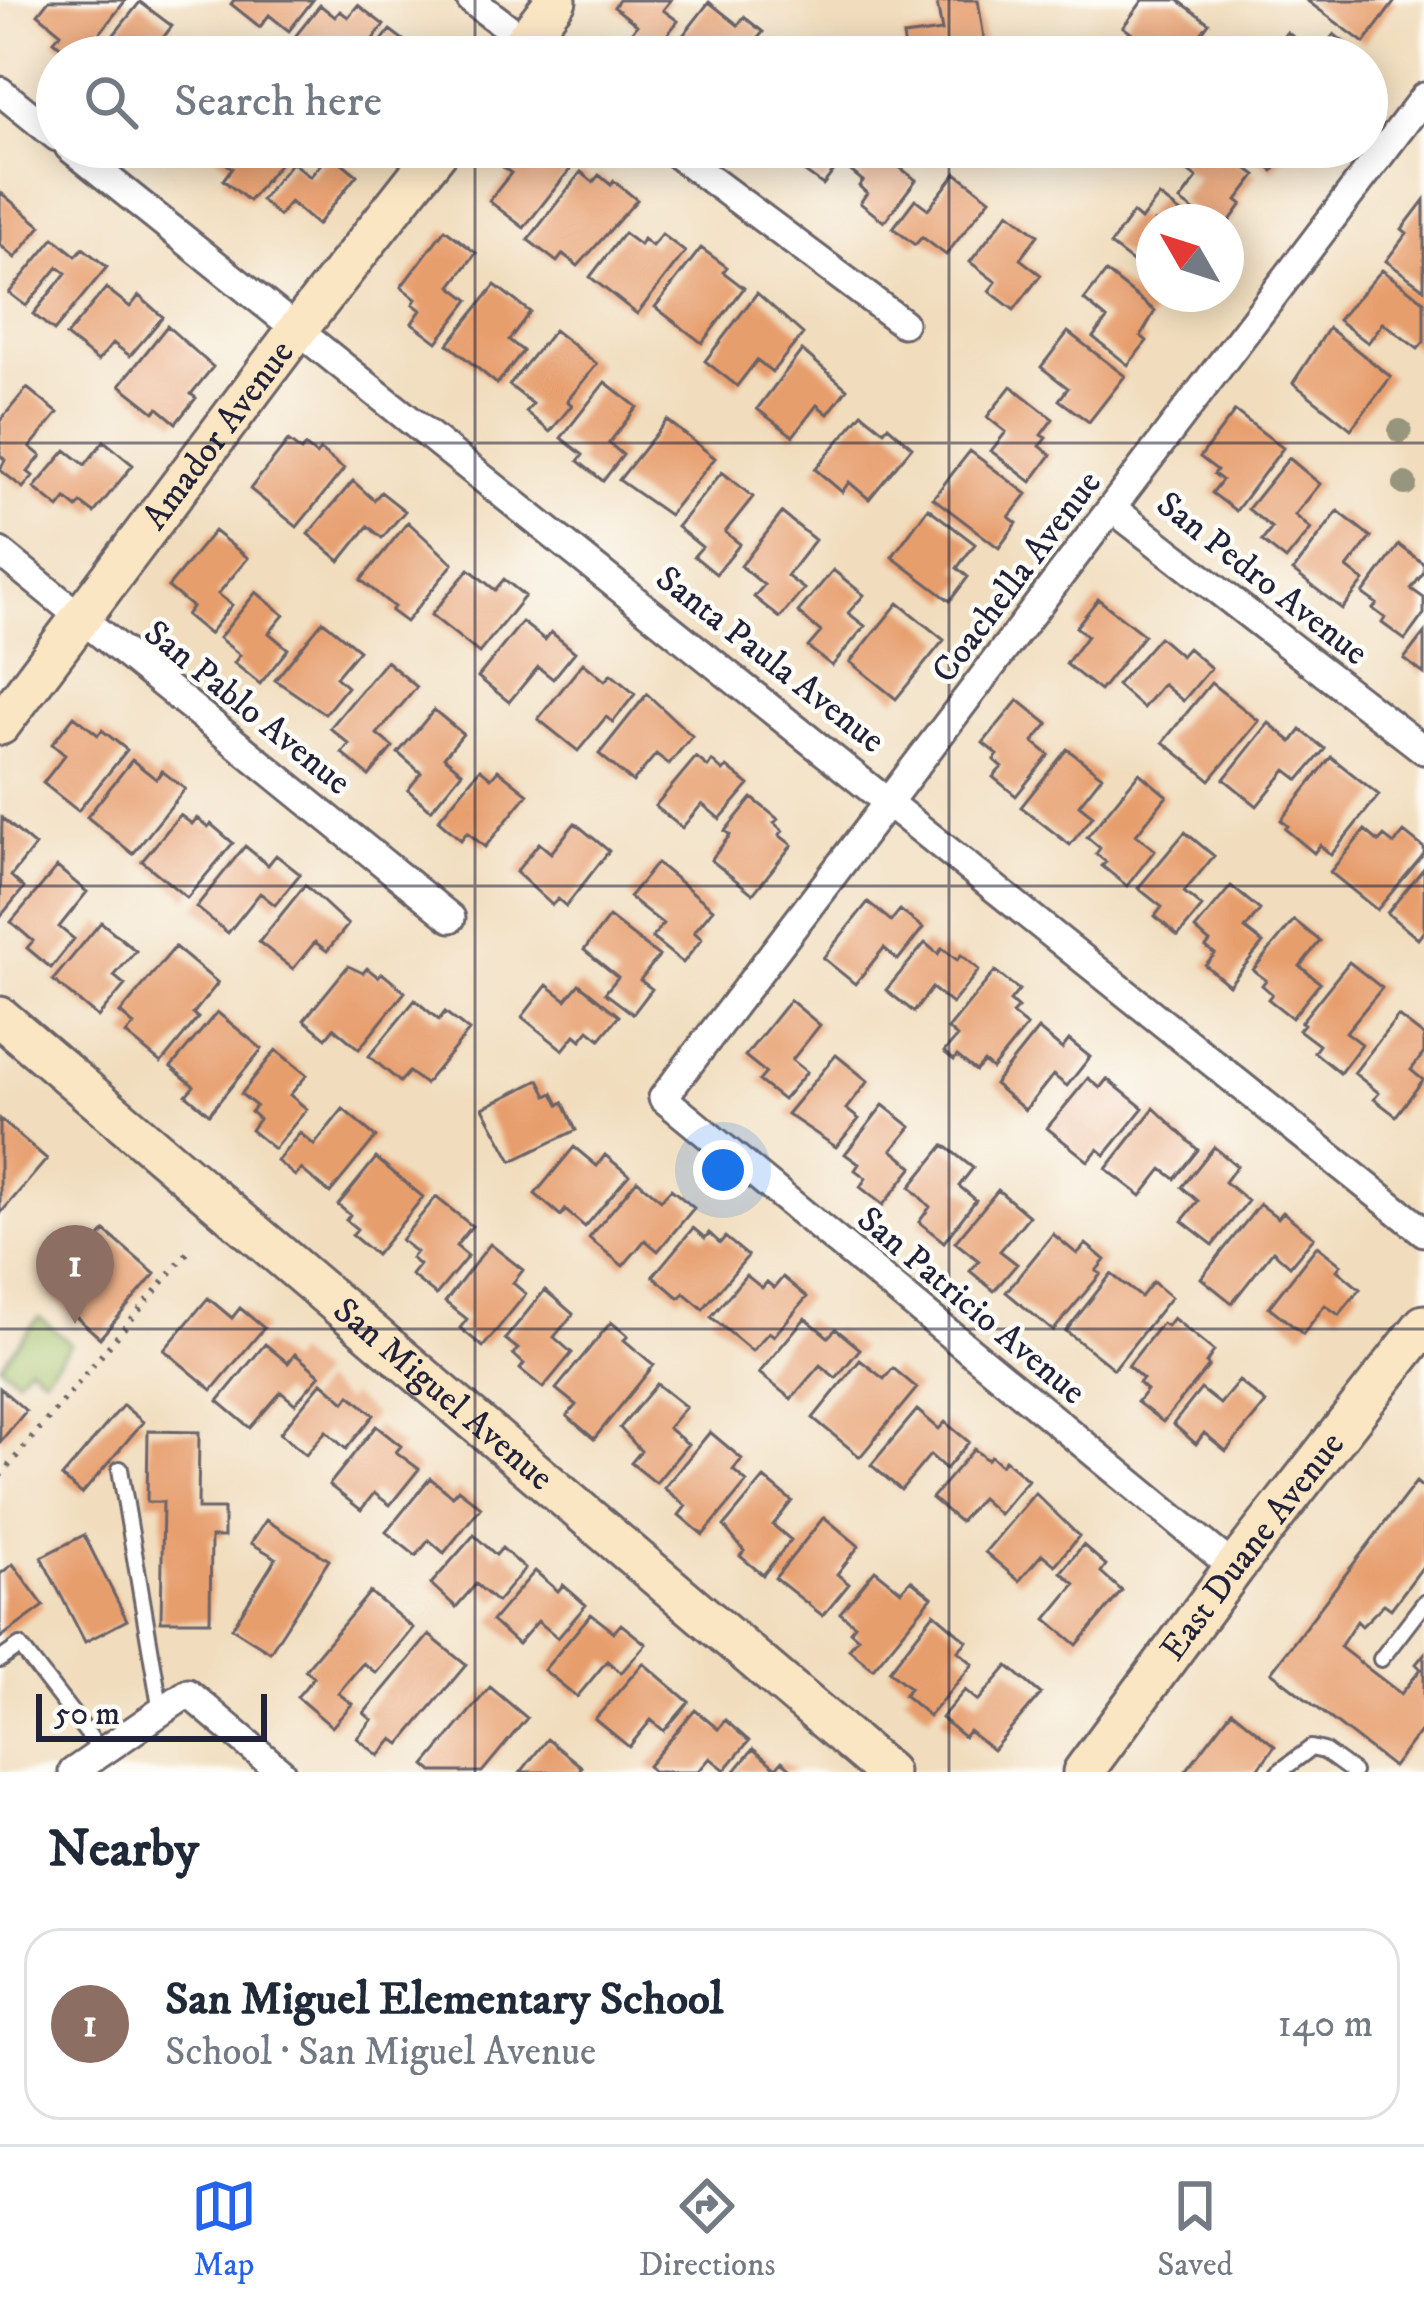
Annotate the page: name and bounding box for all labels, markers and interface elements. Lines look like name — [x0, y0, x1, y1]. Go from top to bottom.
search box — [36, 36, 1388, 168]
icon: search — [78, 69, 144, 135]
text: Search here — [174, 74, 382, 130]
north arrow — [1136, 204, 1244, 312]
street label: Amador Avenue — [132, 331, 304, 539]
street label: Coachella Avenue — [922, 462, 1112, 692]
street label: San Pedro Avenue — [1147, 482, 1377, 676]
street label: Santa Paula Avenue — [646, 557, 894, 763]
street label: San Pablo Avenue — [134, 611, 360, 805]
your location — [693, 1140, 753, 1200]
street label: San Patricio Avenue — [847, 1197, 1095, 1415]
pin: 1 — [36, 1225, 114, 1324]
street label: San Miguel Avenue — [324, 1288, 563, 1501]
street label: East Duane Avenue — [1150, 1423, 1354, 1670]
scale bar — [36, 1688, 267, 1741]
text: 50 m — [54, 1694, 120, 1735]
text: Nearby — [48, 1818, 199, 1882]
text: San Miguel Elementary School — [165, 1972, 723, 2028]
text: 1 — [83, 2000, 97, 2049]
text: 140 m — [1278, 2000, 1373, 2049]
text: School · San Miguel Avenue — [165, 2028, 596, 2077]
tab: Map — [191, 2173, 257, 2286]
tab: Directions — [639, 2173, 775, 2286]
tab: Saved — [1157, 2173, 1233, 2286]

